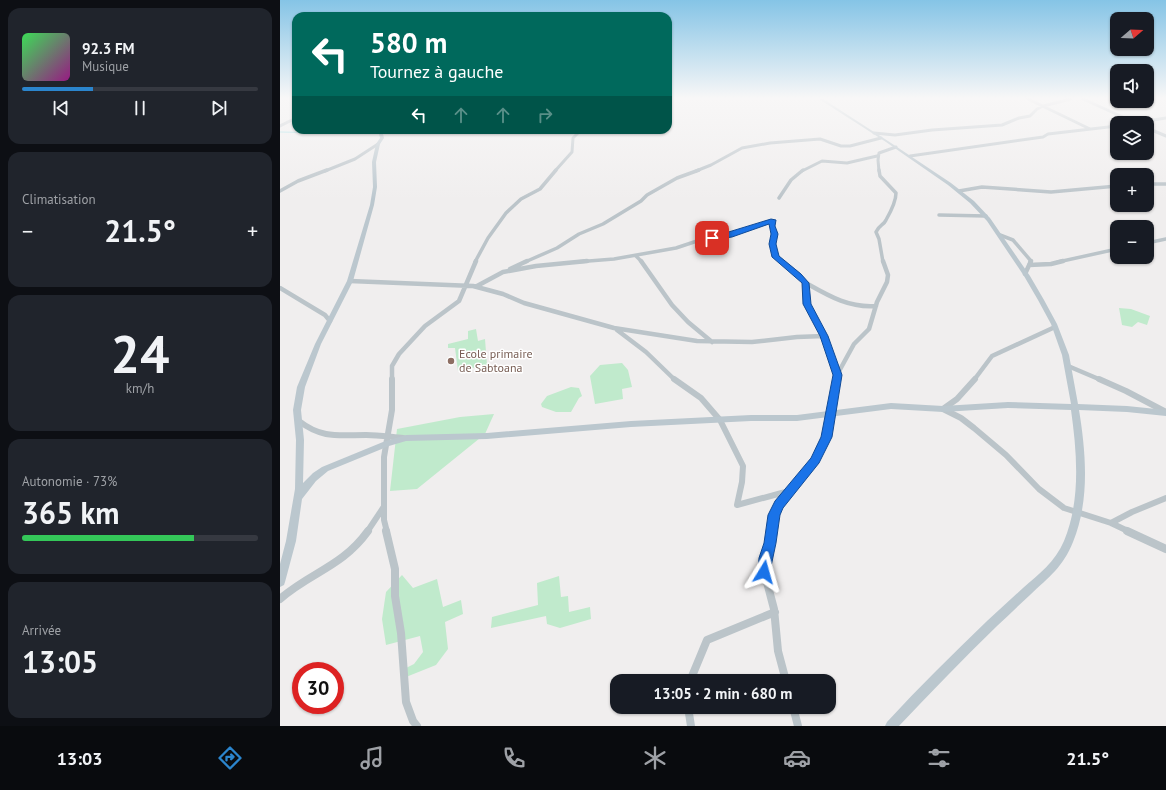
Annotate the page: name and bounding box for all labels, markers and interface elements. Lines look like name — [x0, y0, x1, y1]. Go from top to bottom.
north arrow — [1110, 12, 1154, 56]
map controls — [1110, 12, 1154, 264]
text: 580 m — [370, 24, 447, 61]
icon: left — [304, 28, 356, 80]
text: 92.3 FM — [82, 39, 135, 58]
text: Musique — [82, 58, 129, 75]
text: Tournez à gauche — [370, 60, 503, 83]
button: sound — [1110, 64, 1154, 108]
icon: previous — [50, 97, 72, 119]
icon: pause — [129, 97, 151, 119]
icon: next — [208, 97, 230, 119]
icon: left — [408, 104, 430, 126]
icon: ahead — [450, 104, 472, 126]
icon: ahead — [492, 104, 514, 126]
icon: right — [534, 104, 556, 126]
button: layers — [1110, 116, 1154, 160]
button: + — [1110, 168, 1154, 212]
text: Climatisation — [22, 191, 96, 208]
text: 21.5° — [104, 211, 176, 250]
text: − — [22, 217, 33, 245]
text: + — [247, 217, 258, 245]
button: − — [1110, 220, 1154, 264]
pin — [695, 221, 729, 255]
icon: arrive — [701, 227, 723, 249]
text: 24 — [111, 320, 169, 387]
place label: Ecole primaire de Sabtoana — [459, 346, 533, 375]
marker: Ecole primaire de Sabtoana — [446, 356, 456, 366]
text: km/h — [126, 380, 154, 397]
text: Autonomie · 73% — [22, 473, 117, 490]
text: 365 km — [22, 493, 120, 532]
position arrow — [743, 551, 785, 593]
text: Arrivée — [22, 622, 61, 639]
text: 13:05 — [22, 642, 98, 681]
speed limit sign: 30 — [292, 662, 344, 714]
text: 13:05 · 2 min · 680 m — [654, 684, 792, 703]
icon: directions — [216, 744, 244, 772]
icon: music — [358, 744, 386, 772]
icon: phone — [500, 744, 528, 772]
icon: climate — [641, 744, 669, 772]
icon: car — [783, 744, 811, 772]
icon: filters — [925, 744, 953, 772]
text: 13:03 — [57, 747, 103, 770]
text: 21.5° — [1066, 747, 1109, 770]

